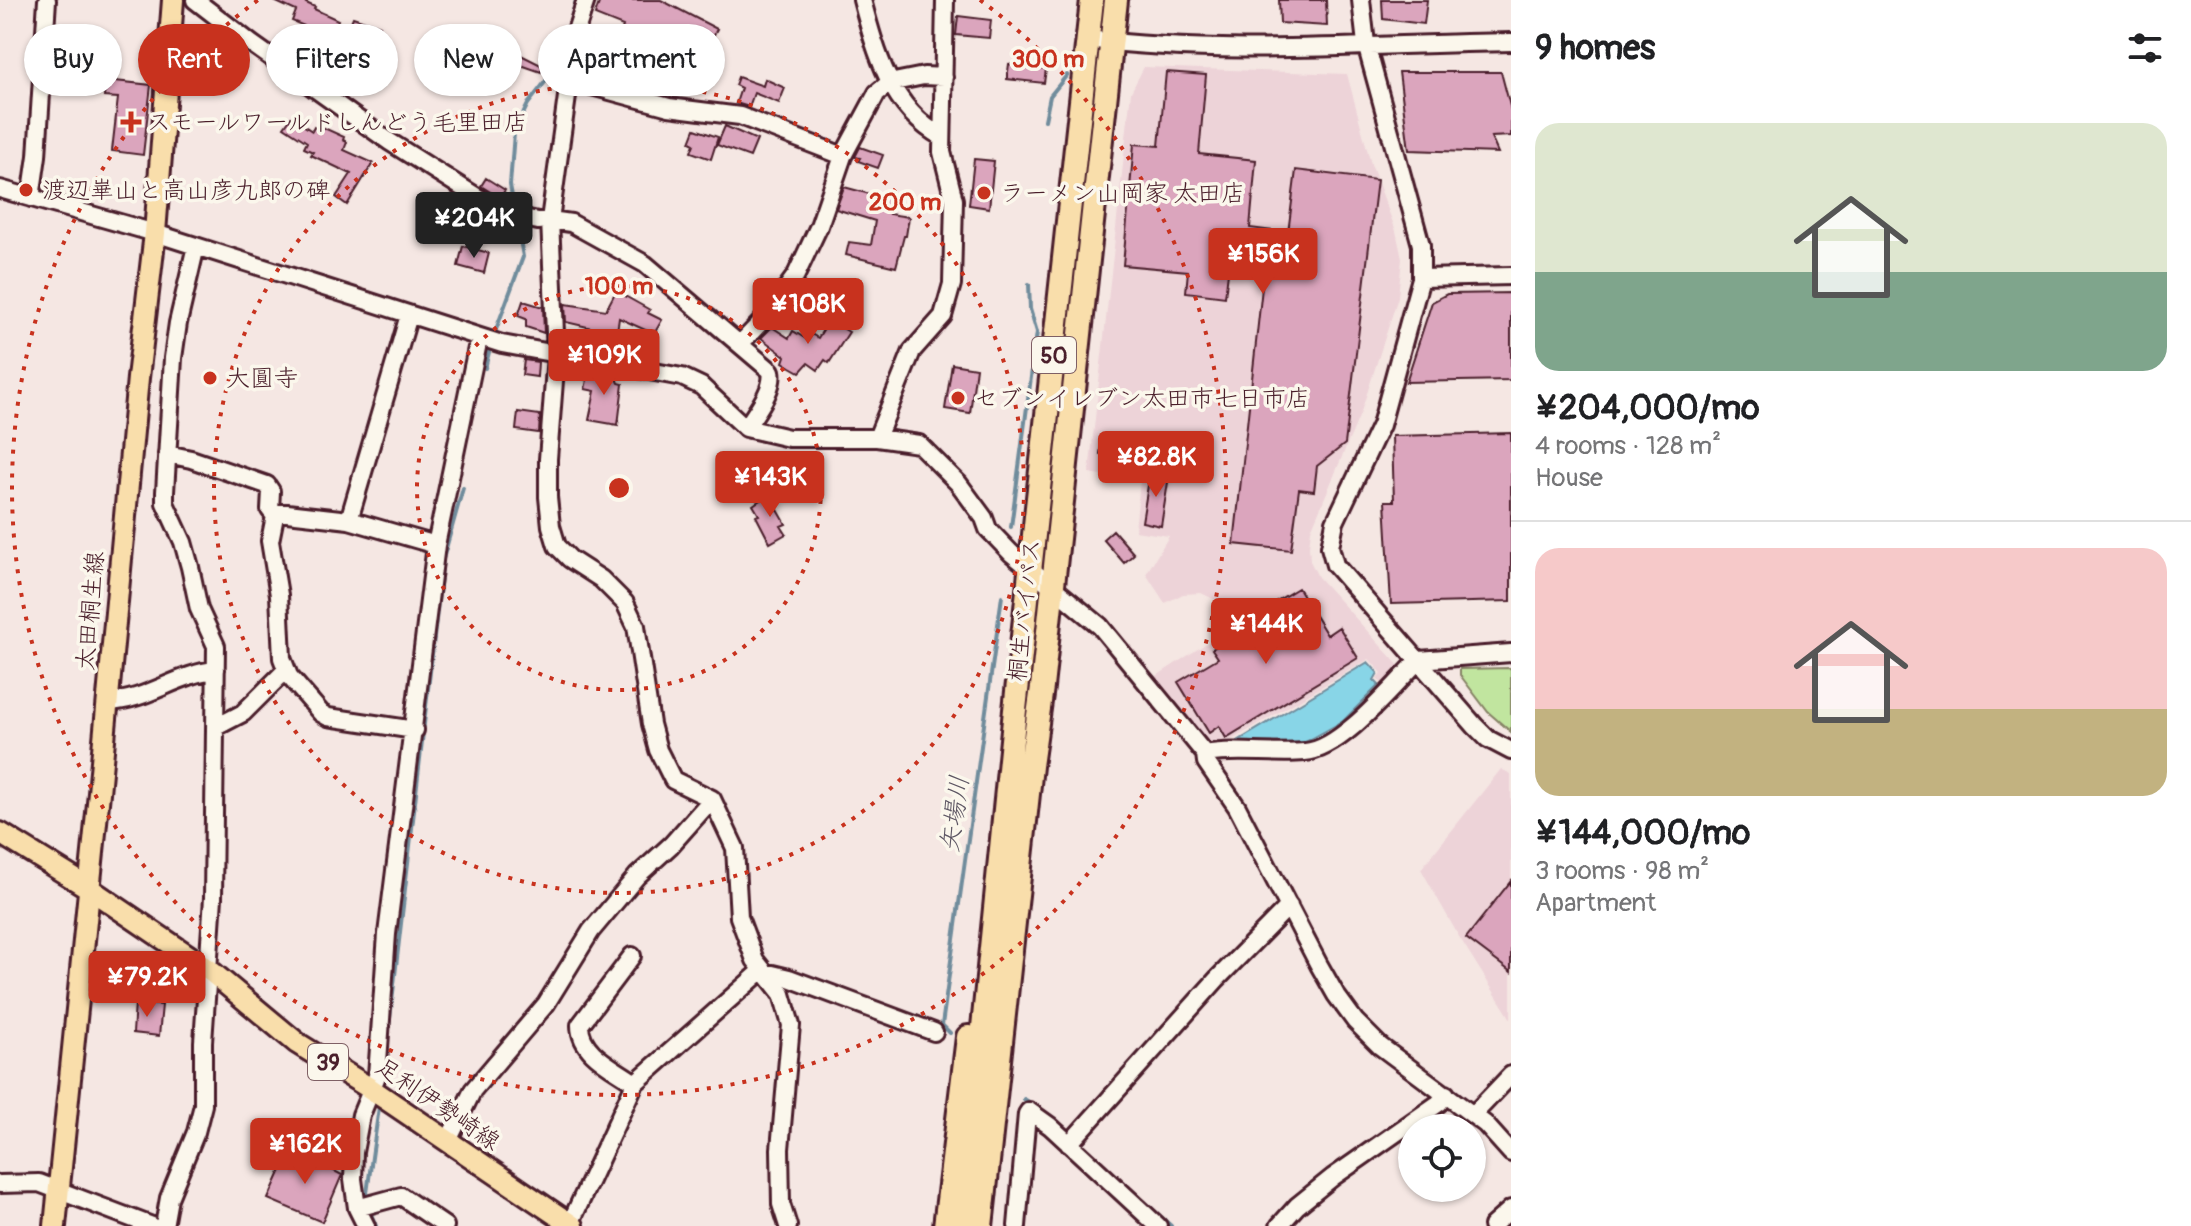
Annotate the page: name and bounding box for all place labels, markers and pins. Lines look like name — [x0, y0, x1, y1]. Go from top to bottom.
place label: スモールワールドしんどう毛里田店 — [147, 108, 528, 137]
marker: スモールワールドしんどう毛里田店 — [122, 113, 140, 131]
place label: 渡辺崋山と高山彦九郎の碑 — [42, 176, 330, 205]
place label: ラーメン山岡家 太田店 — [1000, 179, 1245, 208]
marker: 渡辺崋山と高山彦九郎の碑 — [17, 181, 35, 199]
marker: ラーメン山岡家 太田店 — [975, 184, 993, 202]
pin: ¥204K — [418, 192, 530, 260]
pin: ¥156K — [1207, 228, 1319, 296]
pin: ¥108K — [752, 278, 864, 346]
pin: ¥109K — [548, 329, 660, 397]
place label: 大圓寺 — [226, 364, 298, 393]
marker: 大圓寺 — [201, 369, 219, 387]
place label: セブンイレブン太田市七日市店 — [974, 384, 1310, 413]
marker: セブンイレブン太田市七日市店 — [949, 389, 967, 407]
pin: ¥82.8K — [1091, 431, 1221, 499]
pin: ¥143K — [714, 451, 826, 519]
centre of rings — [605, 474, 633, 502]
pin: ¥144K — [1210, 598, 1322, 666]
pin: ¥79.2K — [82, 951, 212, 1019]
pin: ¥162K — [249, 1118, 361, 1186]

